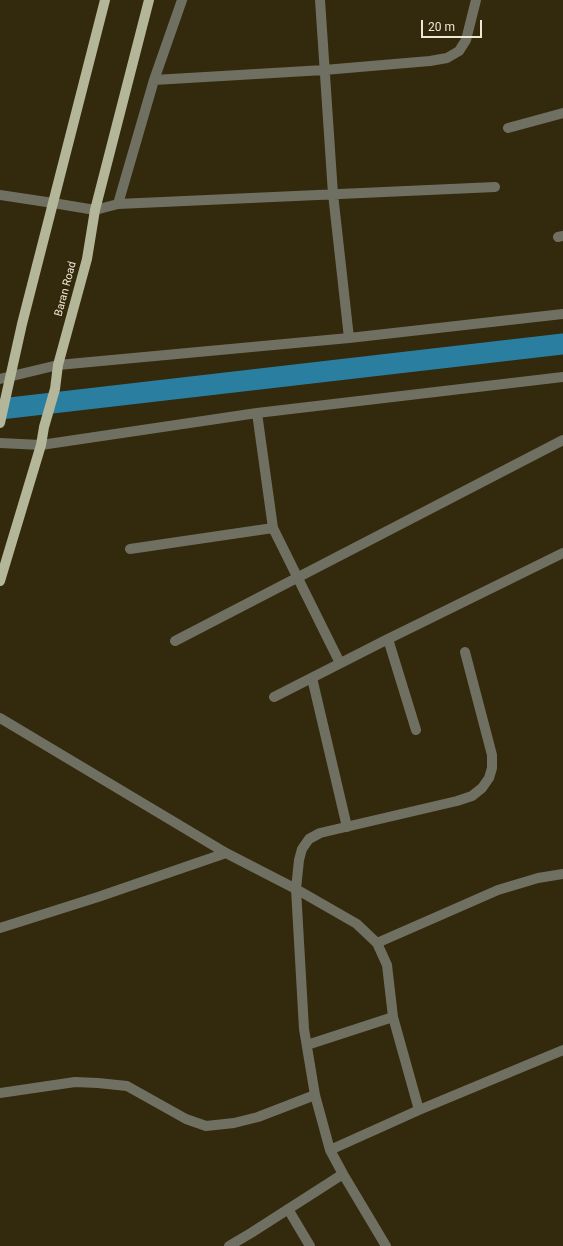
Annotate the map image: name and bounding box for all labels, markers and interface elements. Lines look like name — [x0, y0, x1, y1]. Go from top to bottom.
scale bar — [423, 12, 484, 38]
text: 20 m — [428, 20, 455, 34]
street label: Baran Road — [52, 260, 80, 318]

